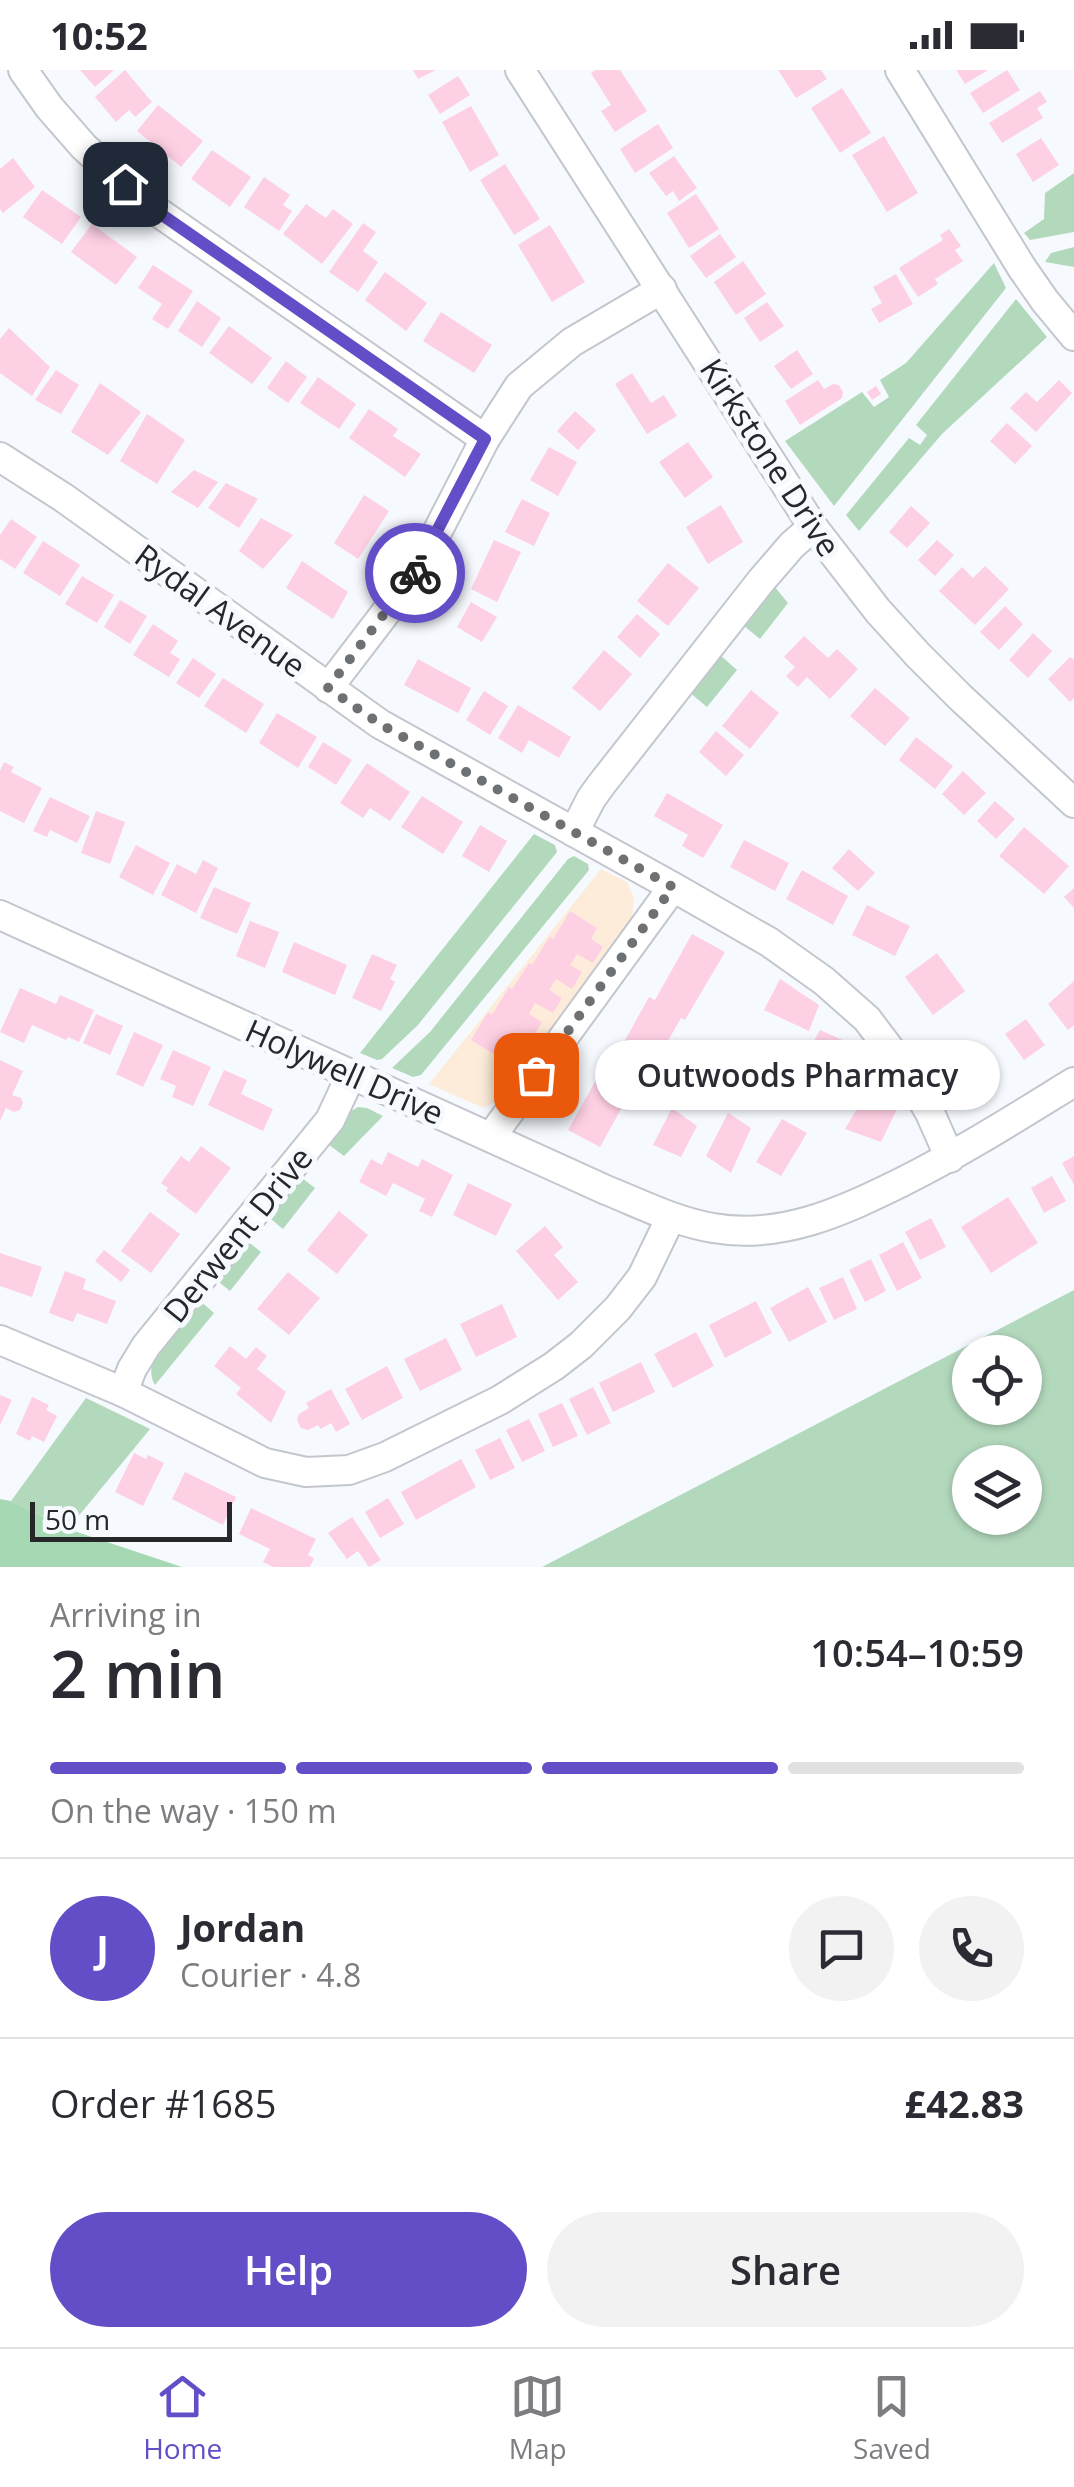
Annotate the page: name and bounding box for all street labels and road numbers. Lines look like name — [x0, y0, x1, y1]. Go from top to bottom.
street label: Kirkstone Drive — [691, 350, 851, 564]
street label: Rydal Avenue — [127, 534, 315, 686]
street label: Holywell Drive — [239, 1008, 451, 1134]
street label: Derwent Drive — [153, 1137, 321, 1331]

